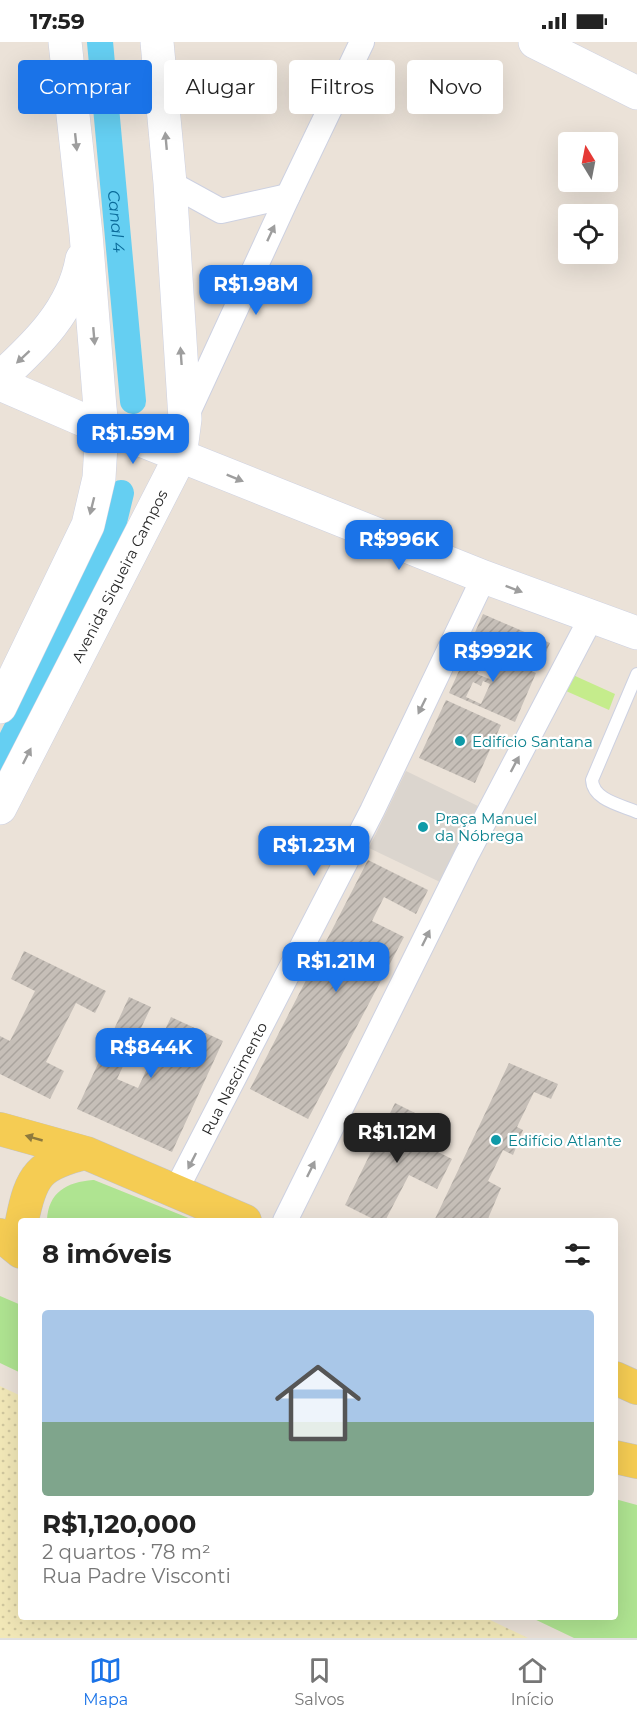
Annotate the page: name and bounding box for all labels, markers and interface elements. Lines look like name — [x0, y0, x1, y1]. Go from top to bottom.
text: 17:59 — [30, 8, 85, 35]
chip: Comprar — [18, 60, 152, 114]
chip: Alugar — [164, 60, 277, 114]
chip: Filtros — [289, 60, 395, 114]
chip: Novo — [407, 60, 503, 114]
one-way arrow — [161, 131, 171, 150]
one-way arrow — [71, 132, 81, 151]
north arrow — [558, 132, 618, 192]
map controls — [558, 132, 618, 264]
water label: Canal 4 — [104, 189, 129, 254]
button: locate — [558, 204, 618, 264]
one-way arrow — [266, 223, 276, 241]
pin: R$1.98M — [201, 265, 311, 316]
text: R$1.98M — [213, 272, 299, 296]
one-way arrow — [90, 327, 99, 346]
one-way arrow — [176, 347, 186, 366]
one-way arrow — [15, 350, 30, 364]
pin: R$1.59M — [78, 414, 188, 465]
text: R$1.59M — [91, 421, 175, 445]
one-way arrow — [226, 474, 244, 483]
street label: Avenida Siqueira Campos — [67, 486, 171, 665]
one-way arrow — [87, 497, 97, 515]
pin: R$996K — [350, 520, 448, 571]
text: R$996K — [359, 527, 439, 551]
one-way arrow — [505, 584, 523, 594]
pin: R$992K — [444, 632, 542, 683]
text: R$992K — [453, 639, 533, 663]
one-way arrow — [418, 697, 427, 714]
place label: Edifício Santana — [472, 732, 593, 751]
marker: Edifício Santana — [453, 734, 467, 748]
one-way arrow — [22, 748, 32, 765]
one-way arrow — [509, 755, 519, 773]
place label: Praça Manuel da Nóbrega — [435, 809, 537, 845]
marker: Praça Manuel da Nóbrega — [416, 820, 430, 834]
pin: R$1.23M — [259, 826, 369, 877]
text: R$1.23M — [272, 833, 356, 857]
one-way arrow — [421, 929, 430, 946]
pin: R$1.21M — [281, 942, 391, 993]
text: R$1.21M — [296, 949, 376, 973]
street label: Rua Nascimento — [197, 1018, 271, 1138]
pin: R$844K — [102, 1028, 200, 1079]
text: R$844K — [109, 1035, 193, 1059]
pin: R$1.12M — [342, 1113, 452, 1164]
text: R$1.12M — [358, 1120, 436, 1144]
place label: Edifício Atlante — [508, 1131, 622, 1150]
one-way arrow — [25, 1133, 43, 1143]
marker: Edifício Atlante — [489, 1133, 503, 1147]
one-way arrow — [187, 1152, 196, 1169]
one-way arrow — [306, 1160, 315, 1177]
text: 8 imóveis — [42, 1238, 172, 1270]
icon: filters — [561, 1238, 594, 1271]
icon: home — [264, 1349, 372, 1457]
text: R$1,120,000 — [42, 1508, 196, 1540]
text: 2 quartos · 78 m² — [42, 1540, 211, 1564]
text: Rua Padre Visconti — [42, 1564, 231, 1588]
tab: Mapa — [83, 1654, 128, 1709]
tab: Salvos — [294, 1654, 344, 1709]
tab: Início — [511, 1654, 554, 1709]

